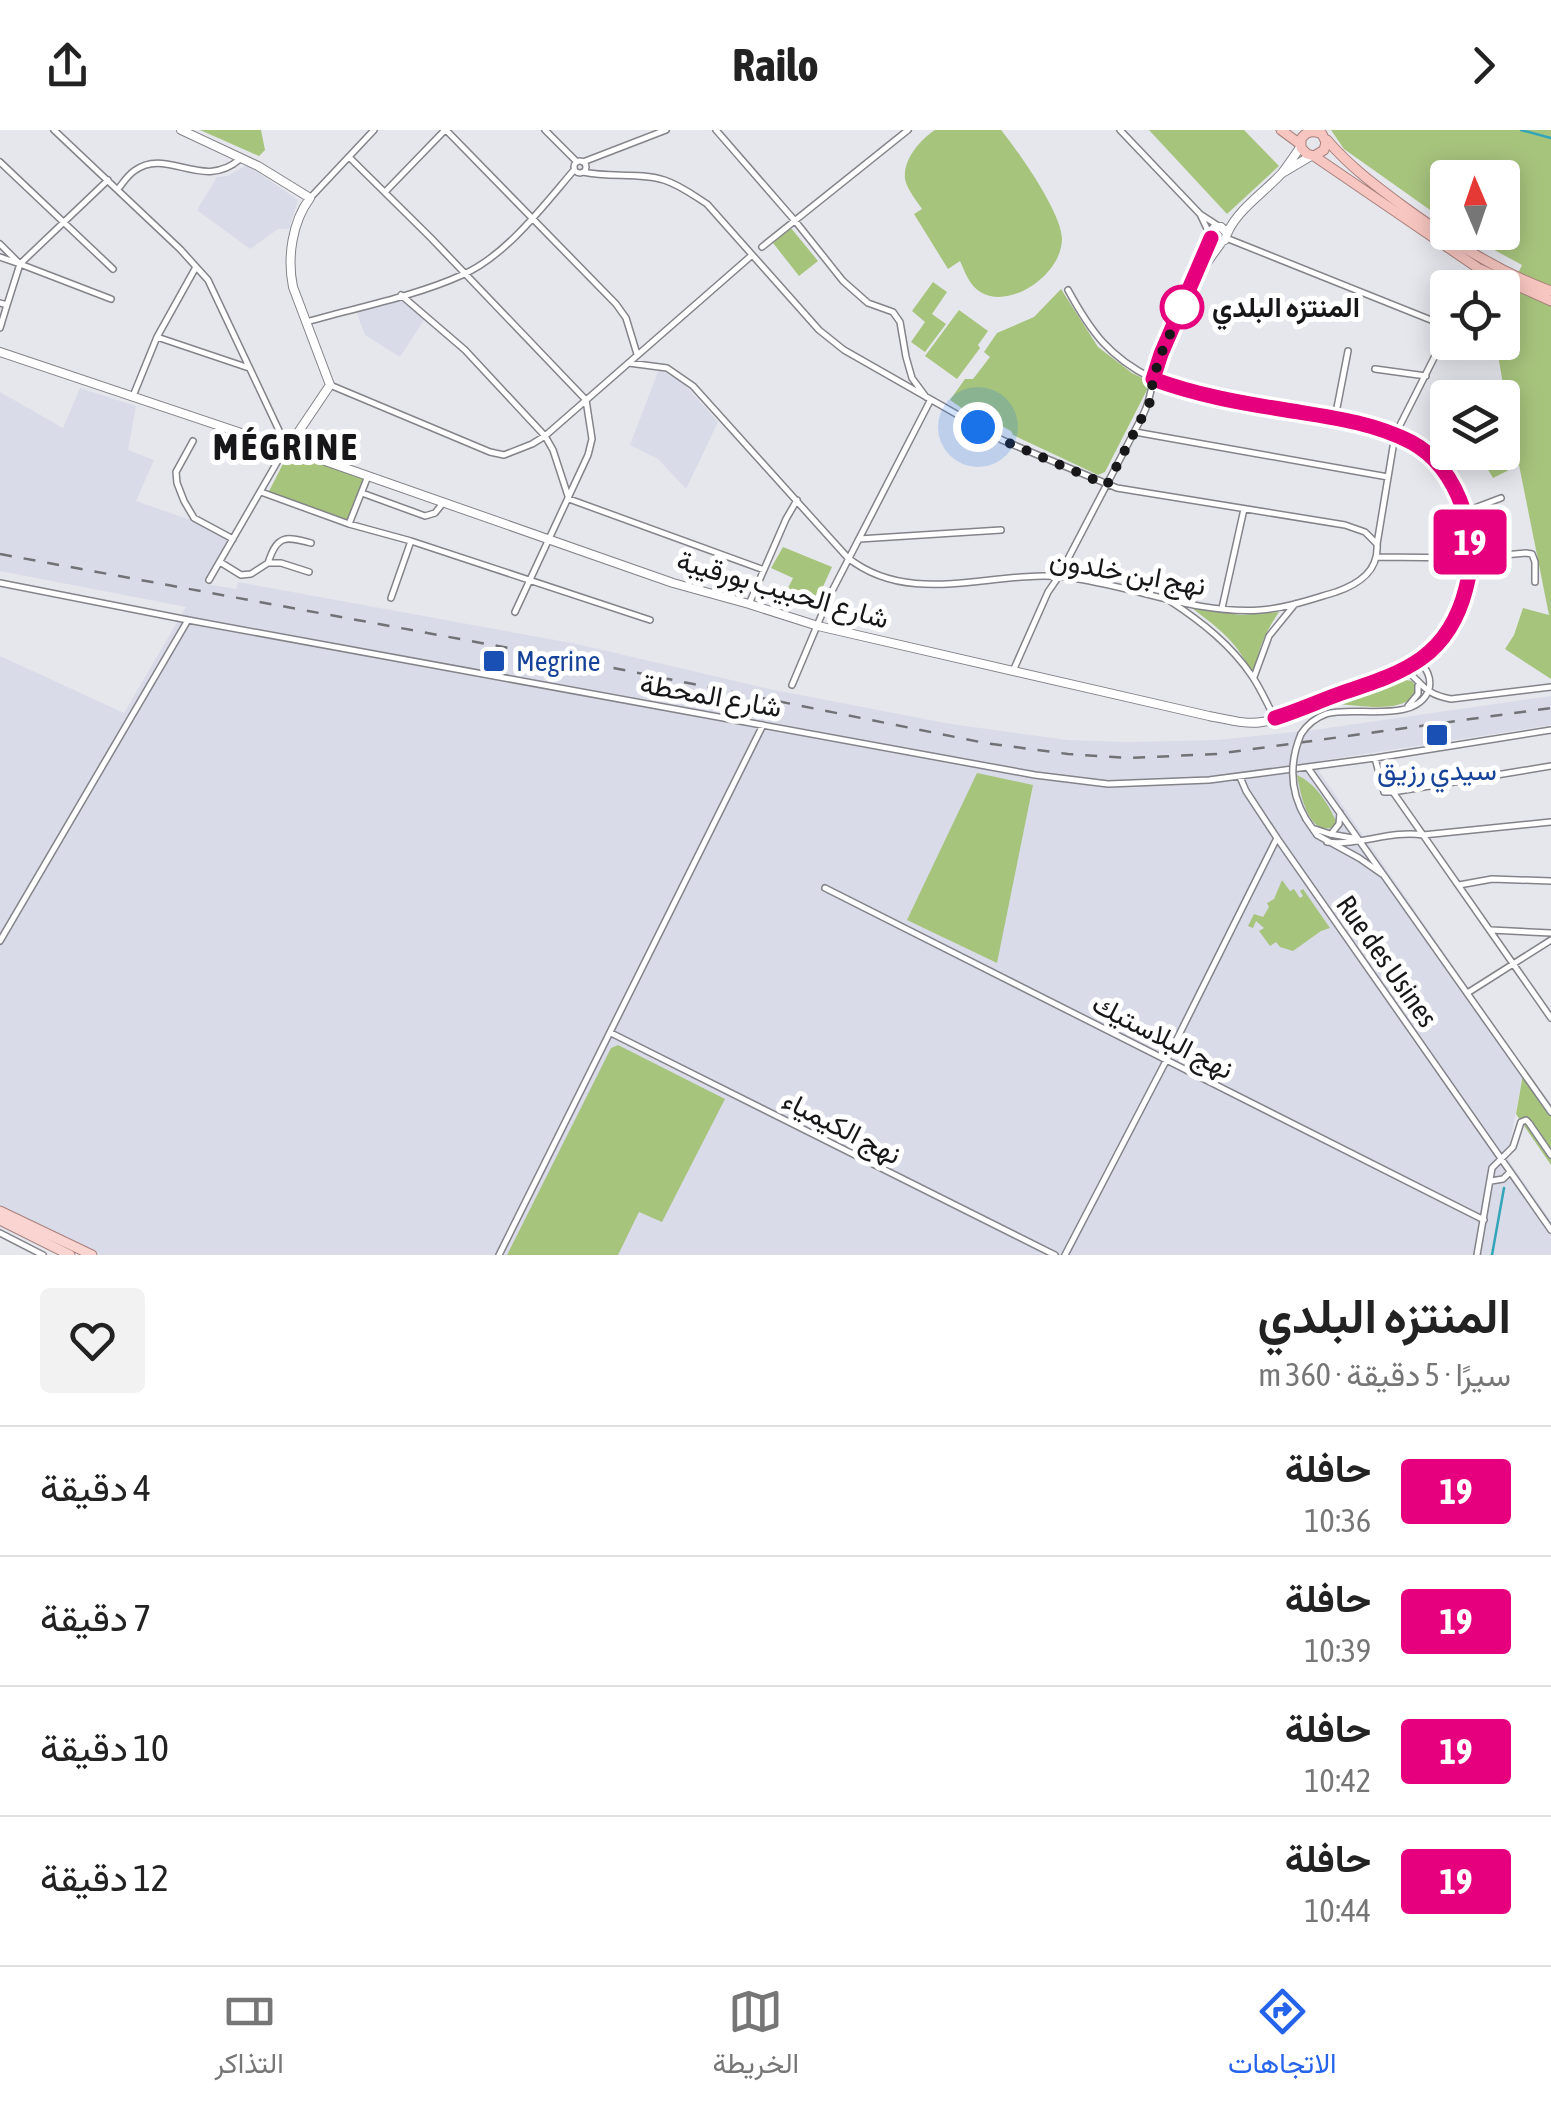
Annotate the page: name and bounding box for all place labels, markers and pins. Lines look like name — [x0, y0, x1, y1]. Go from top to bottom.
marker: المنتزه البلدي — [1161, 286, 1203, 328]
place label: المنتزه البلدي — [1212, 291, 1360, 331]
place label: Megrine — [516, 645, 601, 677]
marker: Megrine — [481, 648, 507, 674]
marker: سيدي رزيق — [1424, 722, 1450, 748]
place label: سيدي رزيق — [1377, 754, 1497, 793]

